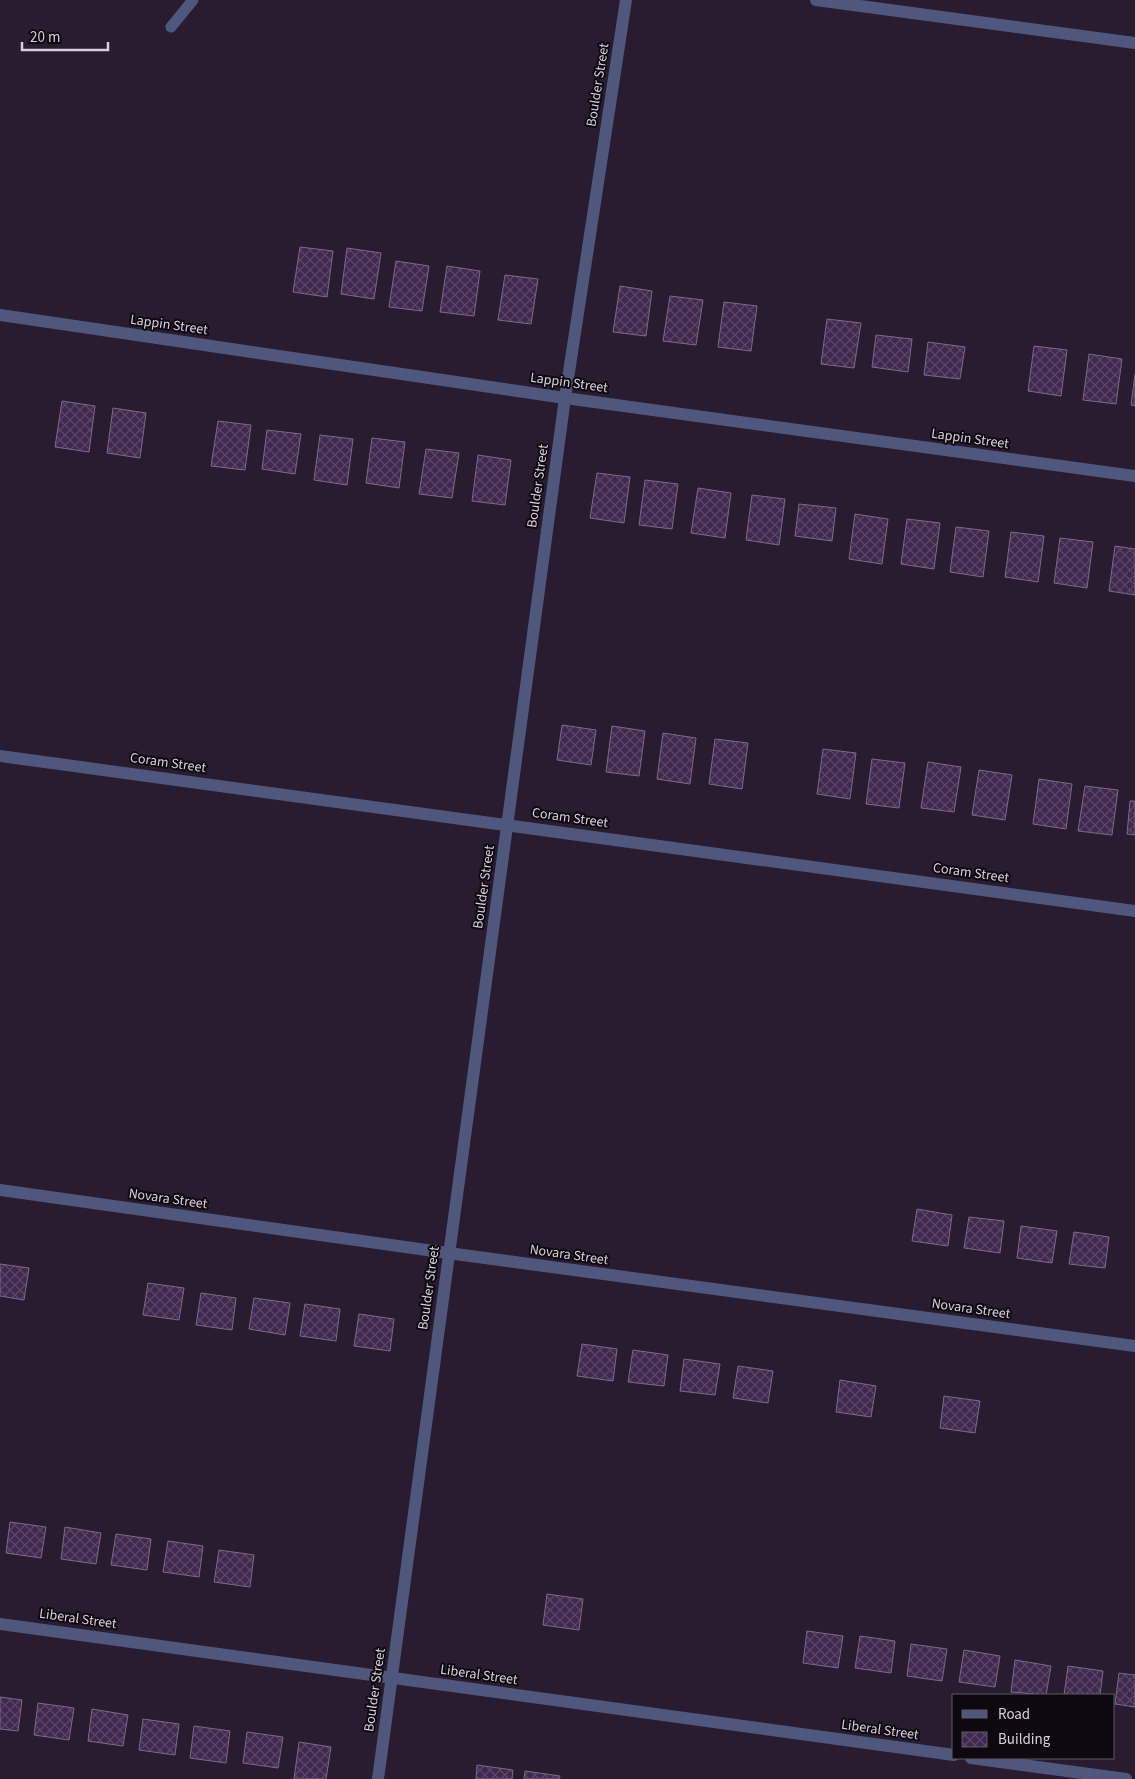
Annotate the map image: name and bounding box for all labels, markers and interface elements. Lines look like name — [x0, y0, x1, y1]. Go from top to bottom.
scale bar — [22, 20, 109, 52]
text: 20 m — [30, 27, 60, 48]
street label: Boulder Street — [582, 41, 615, 128]
street label: Lappin Street — [129, 310, 209, 340]
street label: Lappin Street — [529, 368, 609, 398]
street label: Lappin Street — [930, 424, 1010, 454]
street label: Boulder Street — [522, 443, 554, 529]
street label: Coram Street — [129, 748, 208, 778]
street label: Coram Street — [531, 803, 610, 833]
street label: Boulder Street — [468, 844, 500, 930]
street label: Coram Street — [932, 858, 1011, 888]
street label: Novara Street — [127, 1184, 209, 1214]
street label: Novara Street — [528, 1240, 610, 1270]
street label: Boulder Street — [413, 1245, 445, 1331]
street label: Novara Street — [930, 1294, 1012, 1324]
street label: Liberal Street — [38, 1604, 118, 1634]
street label: Boulder Street — [359, 1647, 391, 1733]
street label: Liberal Street — [439, 1660, 519, 1690]
legend — [952, 1694, 1115, 1759]
text: Road — [998, 1704, 1030, 1725]
street label: Liberal Street — [840, 1715, 920, 1745]
text: Building — [998, 1729, 1051, 1750]

